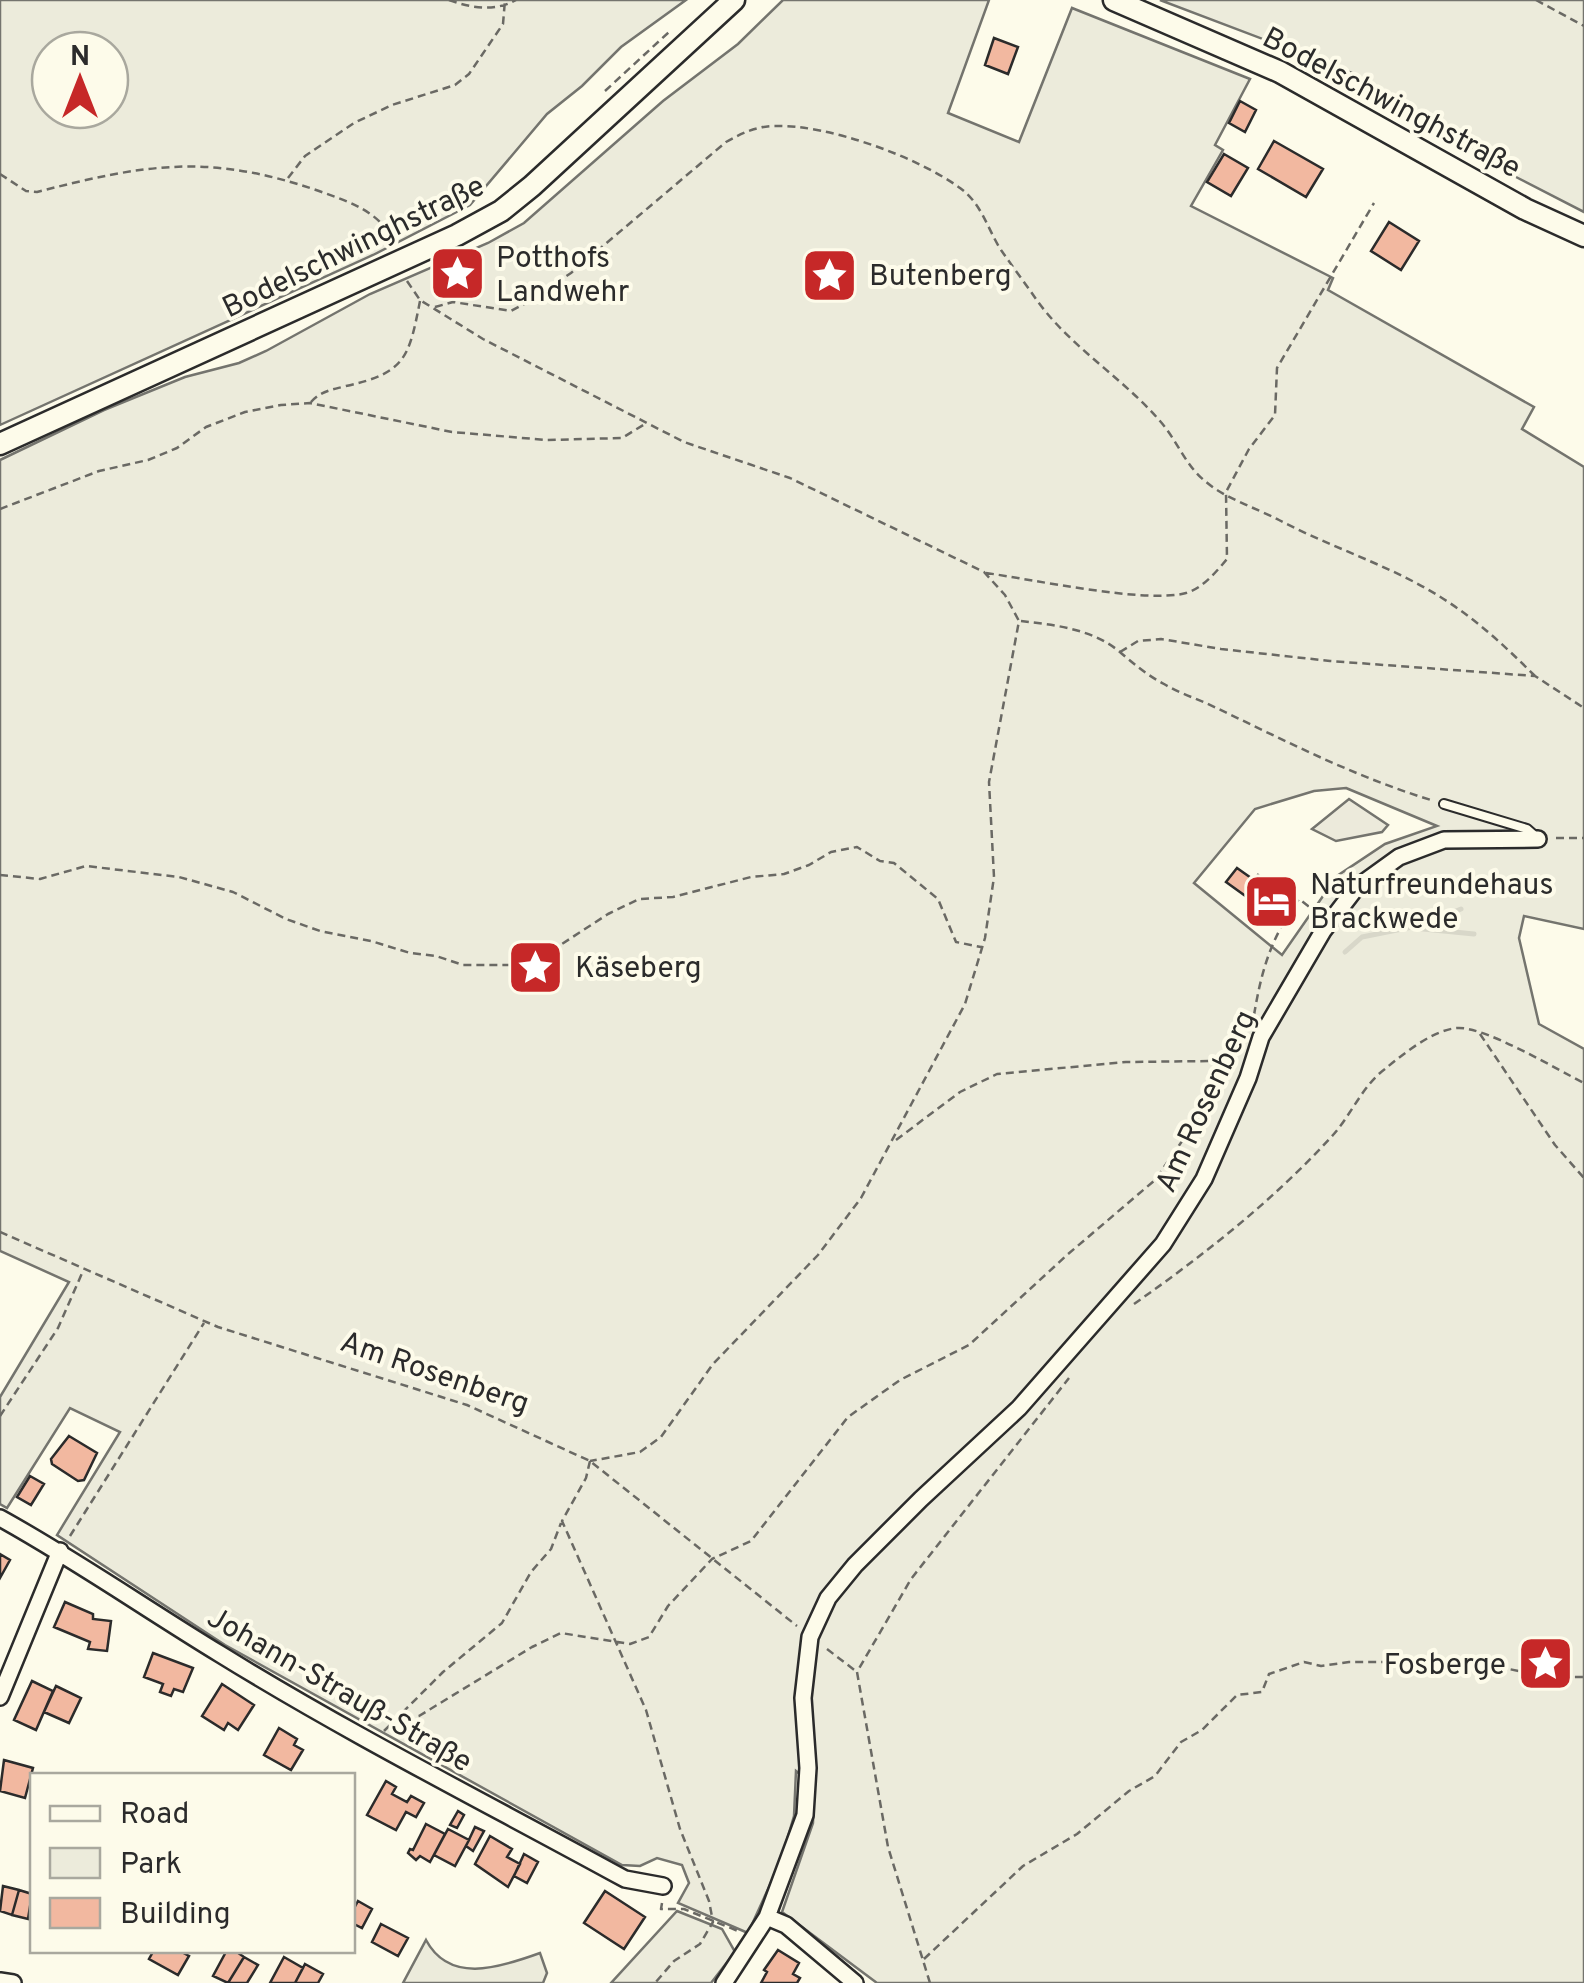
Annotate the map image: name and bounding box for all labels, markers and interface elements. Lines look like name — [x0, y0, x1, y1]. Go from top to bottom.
street label: Bodelschwinghstraße — [1255, 20, 1526, 188]
north arrow — [30, 30, 130, 130]
text: N — [70, 40, 90, 76]
street label: Bodelschwinghstraße — [217, 169, 491, 328]
place label: Potthofs Landwehr — [496, 241, 630, 312]
place icon: Potthofs Landwehr — [427, 244, 487, 304]
place icon: Butenberg — [800, 245, 860, 305]
place label: Butenberg — [869, 259, 1012, 296]
place label: Naturfreundehaus Brackwede — [1310, 868, 1554, 939]
hotel icon: Naturfreundehaus Brackwede — [1241, 871, 1301, 931]
place icon: Käseberg — [506, 937, 566, 997]
place label: Käseberg — [575, 951, 702, 988]
street label: Am Rosenberg — [1149, 1005, 1266, 1199]
street label: Am Rosenberg — [335, 1325, 533, 1424]
street label: Johann-Strauß-Straße — [200, 1600, 478, 1782]
place icon: Fosberge — [1515, 1634, 1575, 1694]
place label: Fosberge — [1383, 1648, 1506, 1685]
legend — [30, 1773, 355, 1953]
text: Road — [120, 1797, 189, 1834]
text: Park — [120, 1847, 182, 1884]
text: Building — [120, 1897, 231, 1934]

